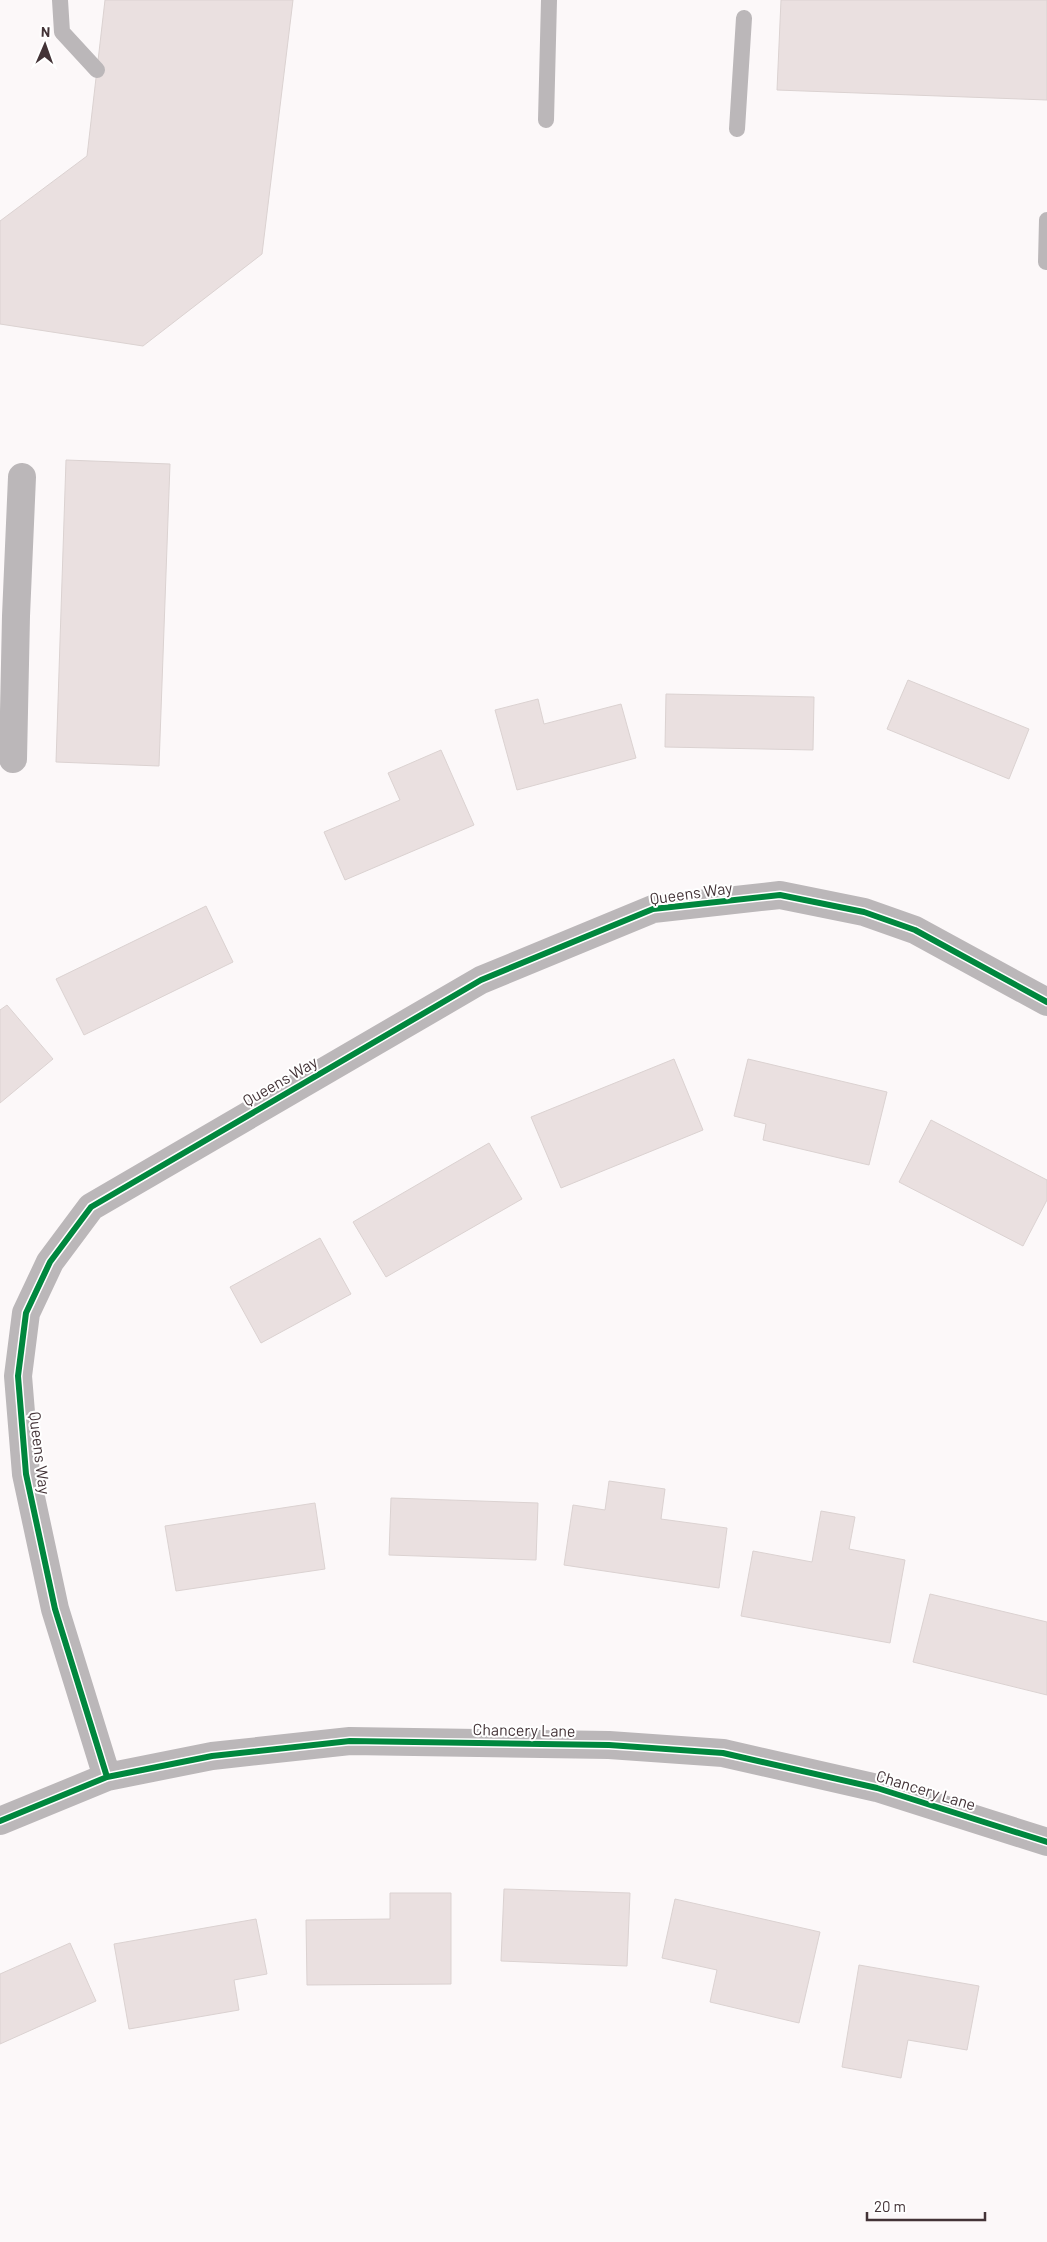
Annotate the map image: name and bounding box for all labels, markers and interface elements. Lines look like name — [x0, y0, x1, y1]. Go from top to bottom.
north arrow — [20, 20, 70, 70]
text: N — [41, 23, 50, 40]
street label: Queens Way — [648, 877, 734, 908]
street label: Queens Way — [239, 1051, 321, 1110]
street label: Queens Way — [26, 1411, 55, 1496]
street label: Chancery Lane — [472, 1719, 576, 1740]
street label: Chancery Lane — [874, 1765, 978, 1814]
scale bar — [867, 2190, 984, 2222]
text: 20 m — [874, 2197, 906, 2215]

